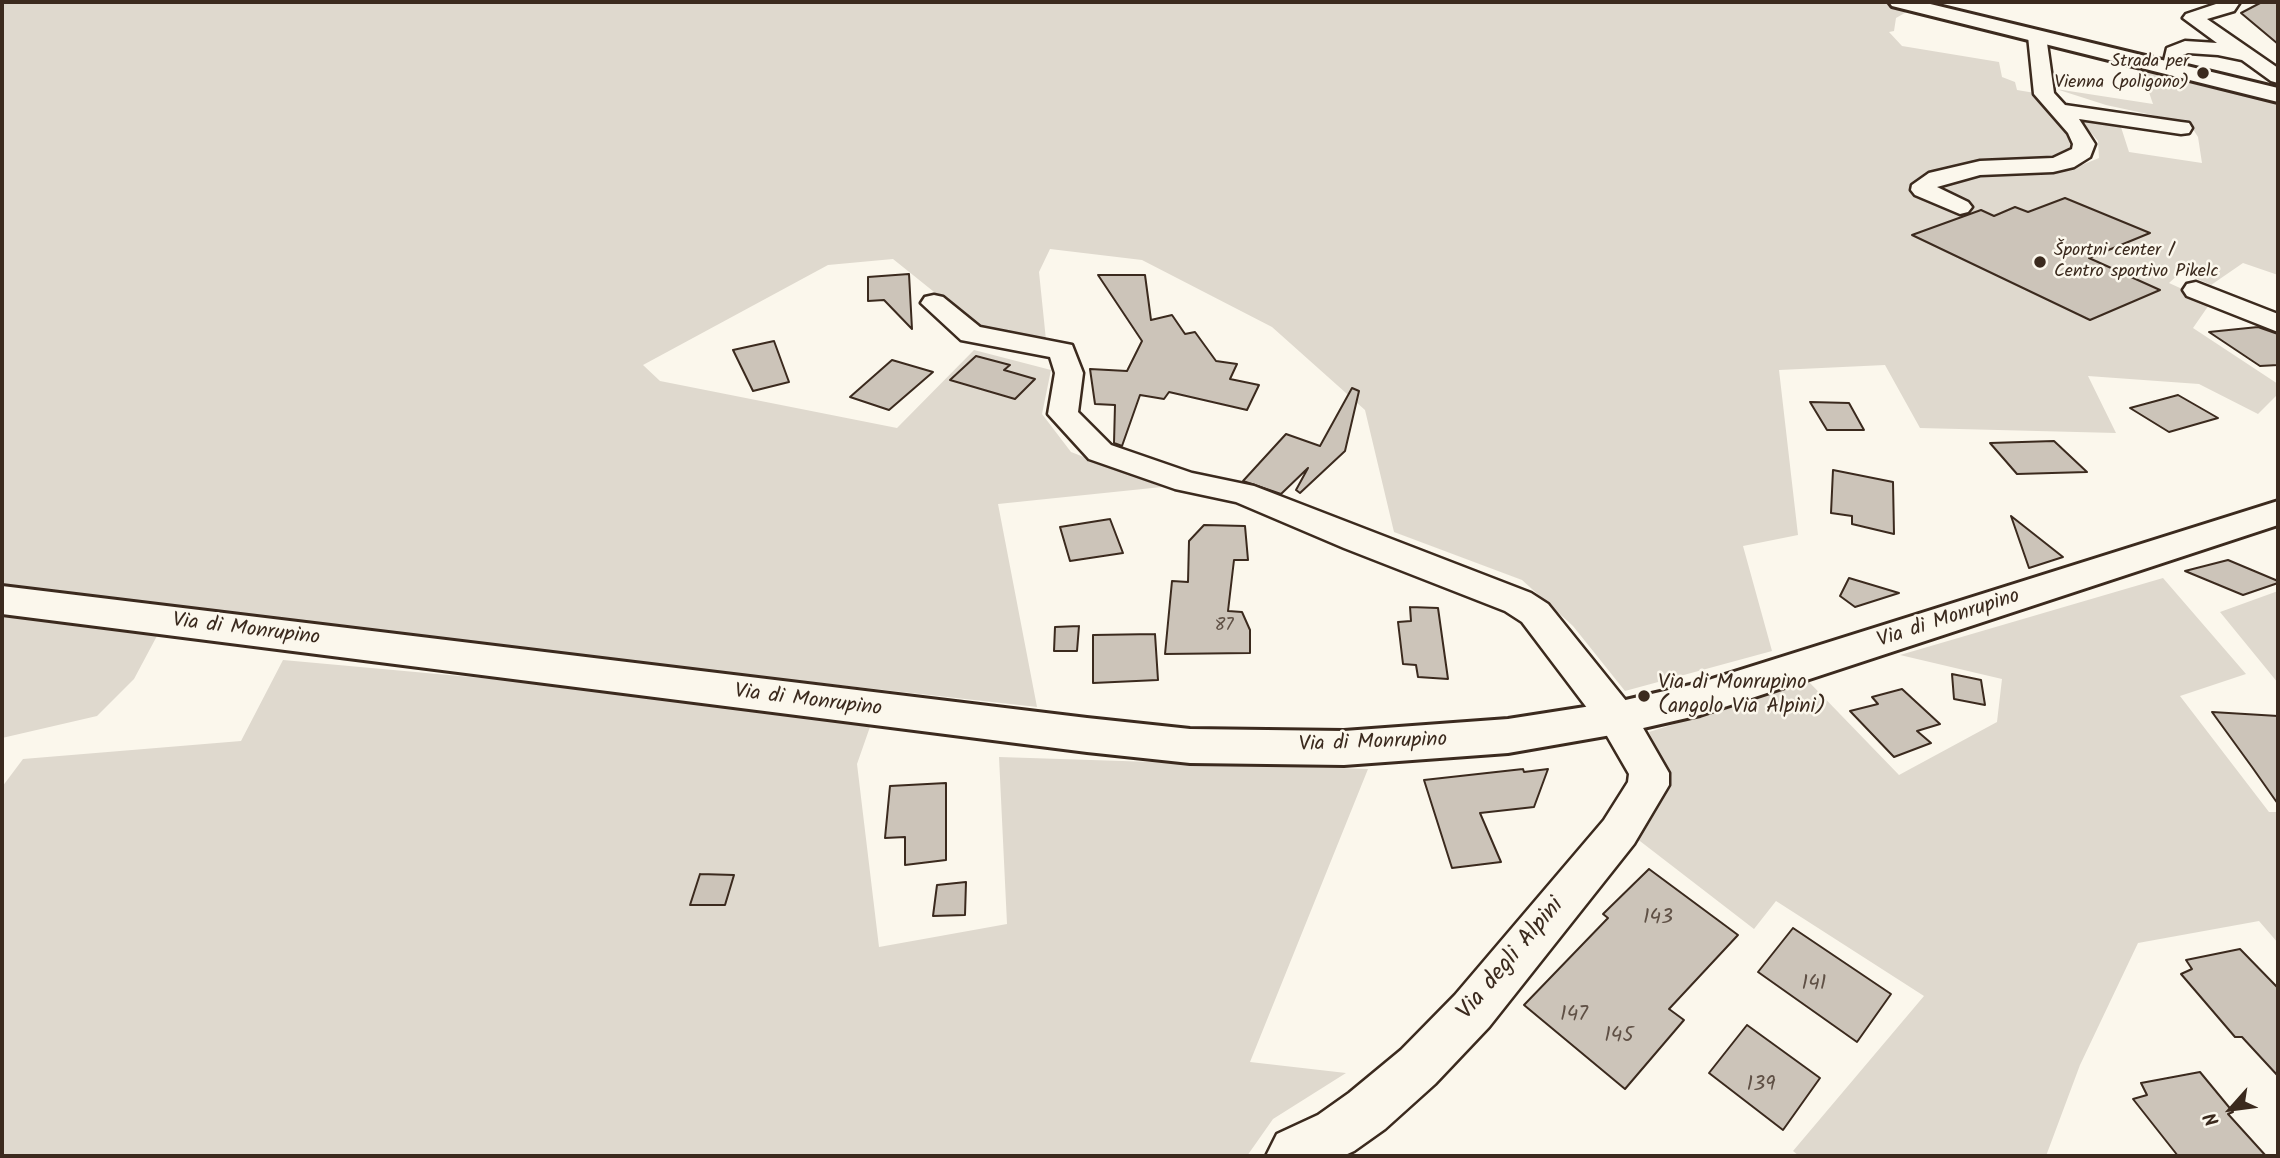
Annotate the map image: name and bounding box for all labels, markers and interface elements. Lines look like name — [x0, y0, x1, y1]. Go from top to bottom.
place label: Strada per Vienna (poligono) — [2054, 52, 2189, 94]
marker: Strada per Vienna (poligono) — [2195, 65, 2211, 81]
place label: Športni center / Centro sportivo Pikelc — [2054, 241, 2218, 284]
marker: Športni center / Centro sportivo Pikelc — [2032, 254, 2048, 270]
street label: Via di Monrupino — [1875, 585, 2023, 655]
street label: Via di Monrupino — [171, 609, 321, 653]
house number: 87 — [1214, 616, 1234, 638]
place label: Via di Monrupino (angolo Via Alpini) — [1658, 671, 1826, 721]
street label: Via di Monrupino — [733, 680, 883, 724]
marker: Via di Monrupino (angolo Via Alpini) — [1636, 688, 1652, 704]
street label: Via di Monrupino — [1298, 729, 1448, 759]
street label: Via degli Alpini — [1452, 893, 1572, 1027]
house number: 143 — [1643, 906, 1673, 932]
house number: 141 — [1802, 972, 1826, 998]
house number: 147 — [1560, 1003, 1588, 1029]
house number: 145 — [1604, 1024, 1634, 1050]
house number: 139 — [1747, 1073, 1775, 1099]
north arrow — [2196, 1074, 2266, 1144]
text: N — [2196, 1107, 2229, 1131]

